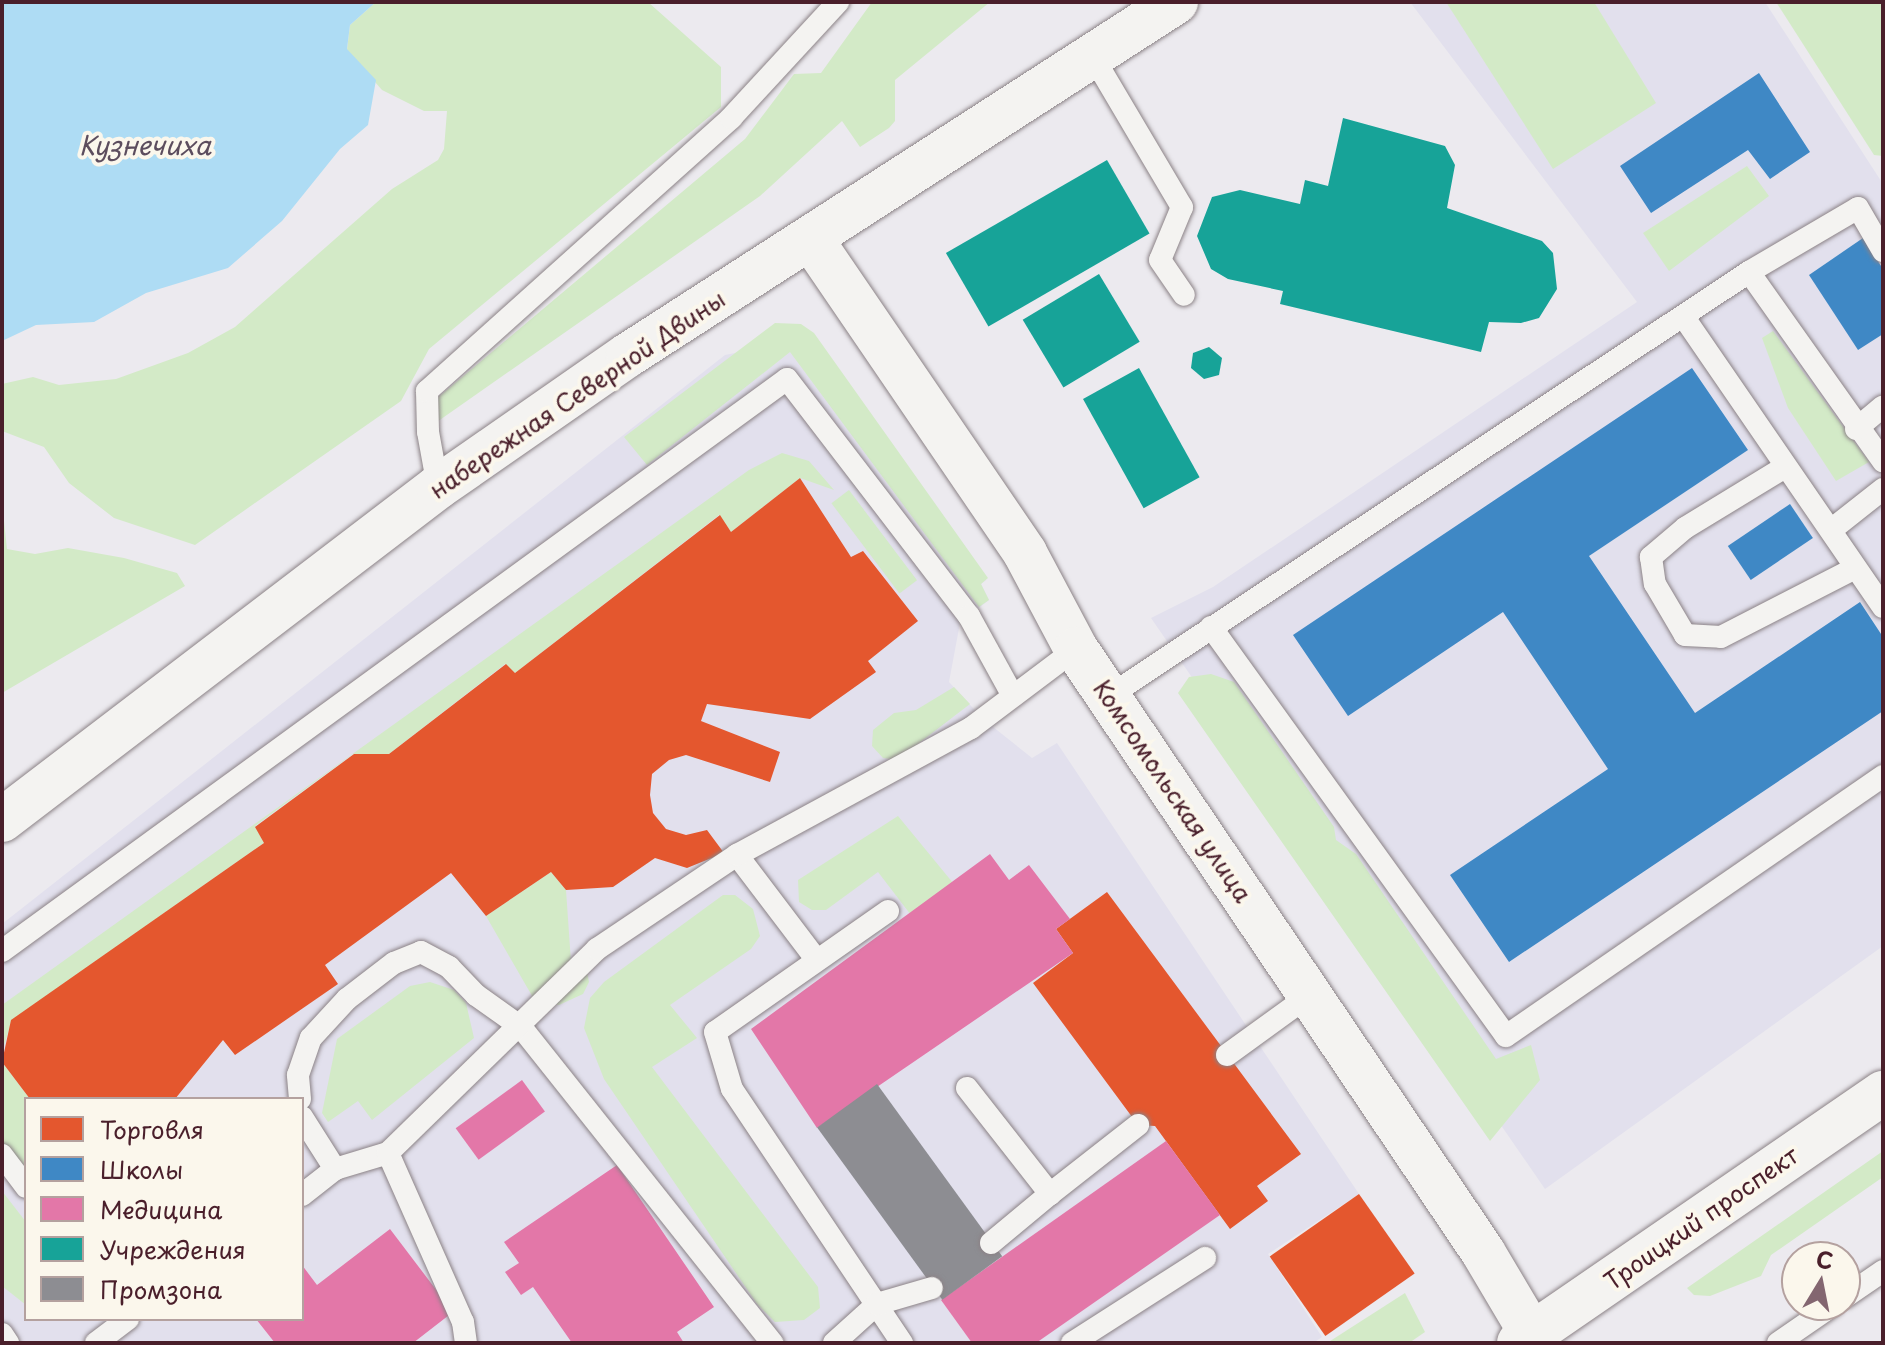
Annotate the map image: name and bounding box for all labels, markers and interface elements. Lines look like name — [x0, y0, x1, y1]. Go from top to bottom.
water label: Кузнечиха — [79, 129, 211, 161]
street label: набережная Северной Двины — [423, 284, 731, 504]
street label: Комсомольская улица — [1087, 674, 1259, 908]
legend — [24, 1097, 304, 1321]
text: Торговля — [100, 1111, 204, 1147]
street label: Троицкий проспект — [1598, 1140, 1804, 1296]
text: Школы — [100, 1151, 183, 1187]
text: Медицина — [100, 1191, 222, 1227]
text: Учреждения — [100, 1231, 246, 1267]
north arrow — [1781, 1241, 1861, 1321]
text: С — [1814, 1241, 1836, 1277]
text: Промзона — [100, 1271, 222, 1307]

